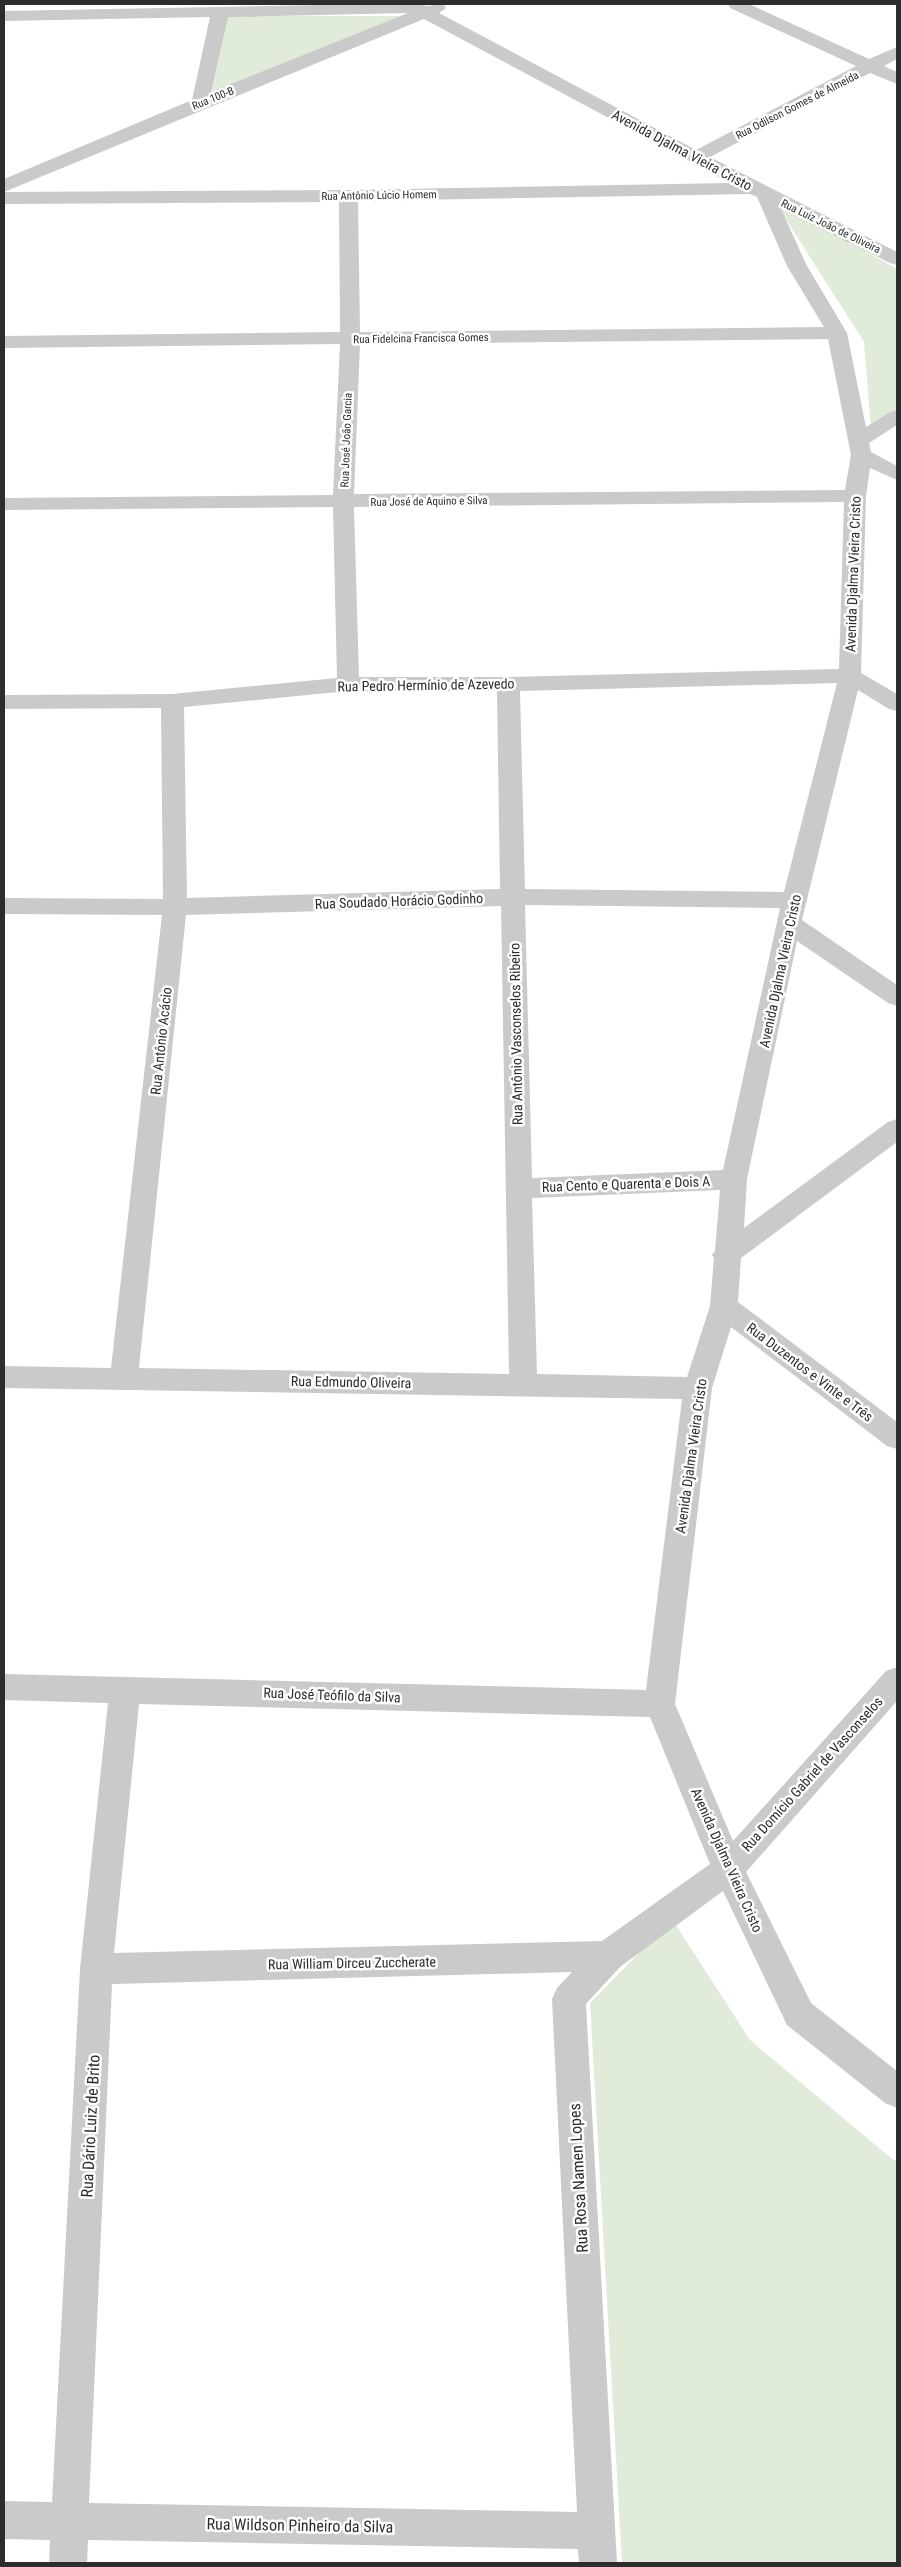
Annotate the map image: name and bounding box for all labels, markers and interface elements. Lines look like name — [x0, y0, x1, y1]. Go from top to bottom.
street label: Rua Odilson Gomes de Almeida — [734, 69, 861, 142]
street label: Rua 100-B — [190, 84, 236, 113]
street label: Avenida Djalma Vieira Cristo — [609, 106, 755, 194]
street label: Rua Antônio Lúcio Homem — [321, 188, 437, 203]
street label: Rua Luiz João de Oliveira — [779, 197, 883, 256]
street label: Rua Fidelcina Francisca Gomes — [353, 331, 489, 346]
street label: Rua José João Garcia — [338, 393, 355, 487]
street label: Rua José de Aquino e Silva — [370, 494, 488, 509]
street label: Avenida Djalma Vieira Cristo — [842, 496, 864, 652]
street label: Rua Pedro Hermínio de Azevedo — [337, 675, 515, 695]
street label: Rua Soudado Horácio Godinho — [315, 890, 483, 912]
street label: Avenida Djalma Vieira Cristo — [756, 893, 804, 1049]
street label: Rua Antônio Vasconselos Ribeiro — [506, 943, 526, 1125]
street label: Rua Antônio Acácio — [147, 986, 175, 1096]
street label: Rua Cento e Quarenta e Dois A — [542, 1173, 710, 1195]
street label: Rua Duzentos e Vinte e Três — [744, 1319, 876, 1425]
street label: Rua Edmundo Oliveira — [291, 1373, 411, 1391]
street label: Avenida Djalma Vieira Cristo — [672, 1378, 710, 1534]
street label: Rua José Teófilo da Silva — [263, 1685, 401, 1705]
street label: Rua Domício Gabriel de Vasconselos — [738, 1693, 886, 1855]
street label: Avenida Djalma Vieira Cristo — [688, 1785, 766, 1935]
street label: Rua William Dirceu Zuccherate — [268, 1954, 437, 1972]
street label: Rua Dário Luiz de Brito — [77, 2054, 104, 2198]
street label: Rua Rosa Namen Lopes — [565, 2103, 592, 2253]
street label: Rua Wildson Pinheiro da Silva — [206, 2514, 393, 2537]

